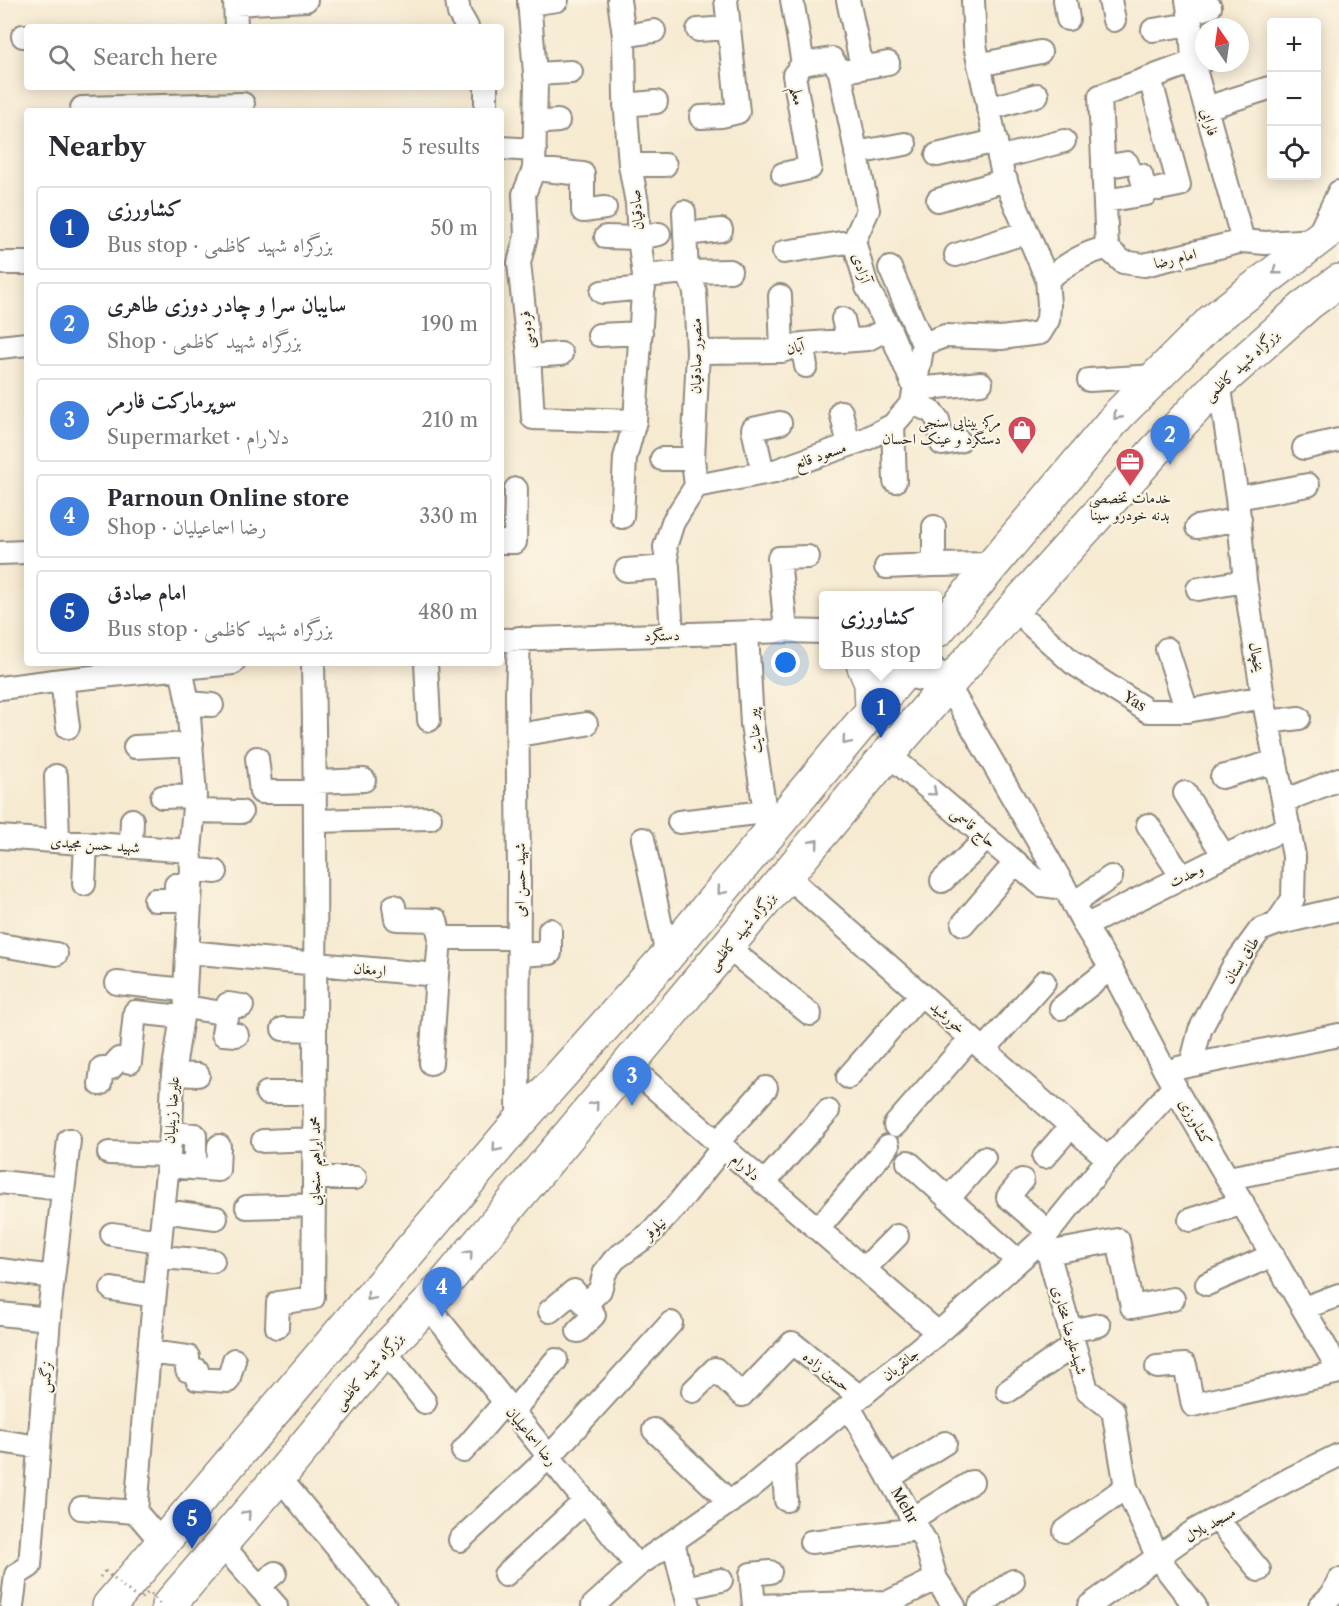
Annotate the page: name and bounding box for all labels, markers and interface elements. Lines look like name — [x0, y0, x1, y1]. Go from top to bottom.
north arrow — [1195, 18, 1249, 72]
map controls — [1267, 18, 1321, 180]
button: + — [1267, 18, 1321, 72]
search box — [24, 24, 504, 90]
icon: search — [45, 41, 78, 74]
text: Search here — [93, 44, 218, 71]
button: − — [1267, 72, 1321, 126]
street label: معلم — [781, 85, 809, 108]
street label: فارابی — [1195, 106, 1223, 139]
button: locate — [1267, 126, 1321, 180]
text: Nearby — [48, 131, 146, 163]
text: 5 results — [402, 135, 480, 159]
street label: صادقیان — [624, 189, 648, 231]
text: کشاورزی — [107, 195, 182, 222]
text: 1 — [65, 216, 74, 240]
text: 50 m — [431, 216, 478, 240]
text: Bus stop · بزرگراه شهید کاظمی — [107, 233, 333, 257]
street label: امام رضا — [1152, 244, 1199, 276]
street label: آزادی — [848, 251, 876, 287]
one-way arrow — [1272, 264, 1283, 275]
text: سایبان سرا و چادر دوزی طاهری — [107, 291, 346, 318]
street label: فردوسی — [515, 310, 539, 350]
text: 2 — [64, 312, 75, 336]
text: 190 m — [421, 312, 478, 336]
street label: منصور صادقیان — [686, 318, 705, 394]
street label: بزرگراه شهید کاظمی — [1199, 325, 1284, 406]
text: Shop · بزرگراه شهید کاظمی — [107, 329, 301, 353]
street label: آبان — [784, 335, 808, 358]
text: سوپرمارکت فارمر — [107, 387, 236, 414]
text: 3 — [64, 408, 75, 432]
text: 210 m — [421, 408, 478, 432]
one-way arrow — [1113, 410, 1124, 420]
place label: مرکز بینایی سنجی دستگرد و عینک احسان — [882, 412, 1001, 449]
shop icon: مرکز بینایی سنجی دستگرد و عینک احسان — [1006, 414, 1038, 456]
pin: 2 — [1150, 416, 1190, 465]
text: Supermarket · دلارام — [107, 425, 289, 449]
street label: مسعود قانع — [791, 437, 850, 477]
office icon: خدمات تخصصی بدنه خودرو سینا — [1114, 446, 1146, 488]
text: Parnoun Online store — [107, 485, 349, 512]
place label: خدمات تخصصی بدنه خودرو سینا — [1089, 488, 1171, 524]
text: 4 — [64, 504, 75, 528]
text: 330 m — [419, 504, 478, 528]
text: Shop · رضا اسماعیلیان — [107, 515, 266, 539]
text: امام صادق — [107, 579, 186, 606]
popup — [819, 591, 942, 669]
text: 5 — [64, 600, 75, 624]
text: 480 m — [418, 600, 478, 624]
text: کشاورزی — [840, 603, 915, 630]
text: Bus stop · بزرگراه شهید کاظمی — [107, 617, 333, 641]
street label: دستگرد — [644, 625, 680, 646]
text: Bus stop — [840, 638, 921, 662]
street label: یخچال — [1244, 641, 1269, 674]
your location — [771, 648, 800, 677]
street label: Yas — [1119, 686, 1150, 715]
pin: 1 — [862, 688, 900, 738]
street label: پیر عنایت — [742, 706, 768, 755]
one-way arrow — [842, 734, 853, 745]
one-way arrow — [926, 785, 937, 796]
street label: حاج قاسمی — [945, 803, 1001, 855]
street label: شهید حسن مجیدی — [50, 831, 140, 858]
one-way arrow — [807, 839, 818, 850]
street label: شهید حسن امی — [510, 843, 530, 917]
street label: وحدت — [1166, 859, 1206, 891]
one-way arrow — [718, 884, 729, 895]
street label: بزرگراه شهید کاظمی — [703, 888, 781, 975]
street label: طاق بستان — [1219, 933, 1263, 987]
street label: ارمغان — [353, 958, 387, 980]
street label: خورشید — [927, 997, 969, 1037]
pin: 3 — [612, 1056, 652, 1106]
street label: علیرضا زینلیان — [159, 1075, 184, 1145]
street label: کشاورزی — [1175, 1095, 1217, 1149]
one-way arrow — [588, 1101, 599, 1112]
street label: محمد ابراهیم سنجابی — [305, 1116, 330, 1206]
one-way arrow — [492, 1141, 503, 1152]
street label: دلارام — [725, 1149, 764, 1188]
street label: نیلوفر — [637, 1213, 670, 1245]
one-way arrow — [462, 1250, 473, 1261]
pin: 4 — [422, 1268, 462, 1317]
street label: شهیدعلیرضا مختاری — [1047, 1283, 1092, 1377]
one-way arrow — [367, 1290, 378, 1301]
street label: بزرگراه شهید کاظمی — [329, 1328, 409, 1415]
street label: جانقربان — [878, 1343, 923, 1385]
street label: حسین زاده — [799, 1346, 855, 1396]
street label: نرگس — [34, 1360, 57, 1394]
street label: رضا اسماعیلیان — [502, 1403, 562, 1469]
street label: Mehr — [887, 1483, 923, 1527]
pin: 5 — [172, 1500, 212, 1549]
street label: مسجد بلال — [1181, 1502, 1239, 1546]
one-way arrow — [240, 1510, 251, 1521]

